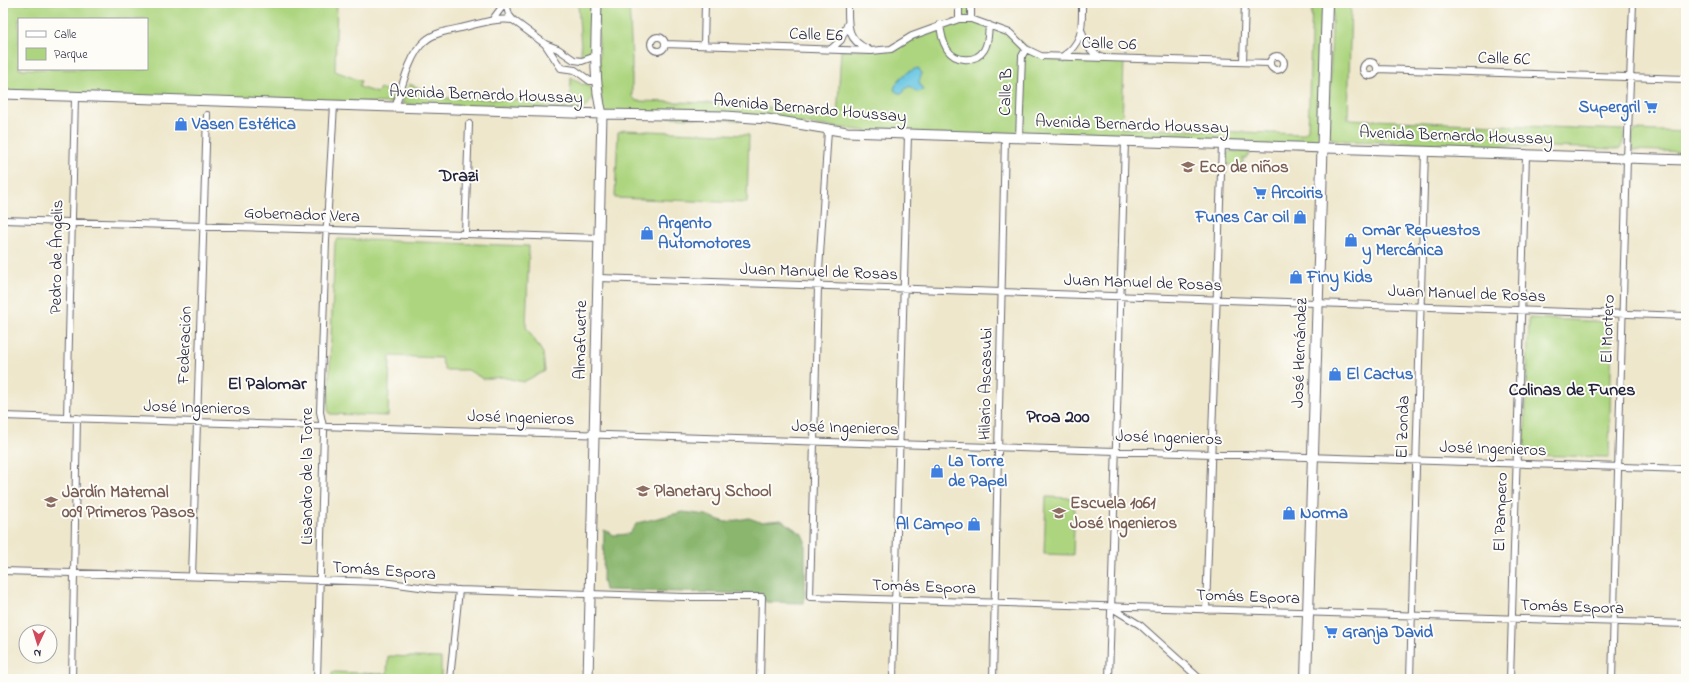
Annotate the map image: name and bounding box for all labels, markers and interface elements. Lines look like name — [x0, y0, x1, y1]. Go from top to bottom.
legend — [18, 18, 148, 70]
street label: Calle E6 — [789, 22, 844, 48]
text: Calle — [54, 26, 77, 44]
street label: Calle O6 — [1081, 31, 1137, 57]
text: Parque — [54, 46, 88, 64]
street label: Calle 6C — [1477, 46, 1531, 72]
street label: Calle B — [993, 68, 1019, 116]
street label: Avenida Bernardo Houssay — [389, 79, 583, 112]
street label: Avenida Bernardo Houssay — [712, 88, 908, 131]
place label: Supergril — [1578, 95, 1640, 122]
supermarket icon: Supergril — [1643, 99, 1659, 115]
street label: Avenida Bernardo Houssay — [1035, 109, 1229, 142]
place label: Vasen Estética — [191, 112, 296, 137]
shop icon: Vasen Estética — [173, 116, 189, 132]
street label: Avenida Bernardo Houssay — [1359, 120, 1553, 153]
place label: Eco de niños — [1199, 155, 1289, 180]
school or university icon: Eco de niños — [1180, 159, 1196, 175]
district label: Drazi — [438, 164, 479, 190]
place label: Arcoiris — [1271, 181, 1324, 206]
supermarket icon: Arcoiris — [1252, 185, 1268, 201]
street label: Pedro de Ángelis — [44, 200, 72, 314]
street label: Gobernador Vera — [243, 200, 361, 230]
place label: Funes Car Oil — [1194, 205, 1289, 230]
shop icon: Funes Car Oil — [1292, 209, 1308, 225]
place label: Argento Automotores — [658, 211, 751, 256]
place label: Omar Repuestos y Mercánica — [1362, 218, 1481, 265]
shop icon: Argento Automotores — [639, 225, 655, 241]
shop icon: Omar Repuestos y Mercánica — [1343, 232, 1359, 248]
street label: Juan Manuel de Rosas — [740, 257, 898, 287]
place label: Finy Kids — [1306, 265, 1373, 292]
street label: Juan Manuel de Rosas — [1064, 268, 1222, 298]
shop icon: Finy Kids — [1288, 269, 1304, 285]
street label: Juan Manuel de Rosas — [1388, 279, 1546, 309]
street label: El Mortero — [1594, 294, 1622, 364]
street label: José Hernández — [1286, 297, 1314, 408]
street label: Almafuerte — [568, 300, 594, 380]
street label: Federación — [171, 306, 199, 385]
street label: Hilario Ascasubi — [973, 327, 999, 441]
place label: El Cactus — [1346, 362, 1414, 387]
shop icon: El Cactus — [1327, 366, 1343, 382]
district label: El Palomar — [227, 372, 307, 398]
district label: Colinas de Funes — [1509, 378, 1635, 404]
street label: José Ingenieros — [143, 394, 251, 424]
street label: El Zonda — [1389, 395, 1417, 459]
street label: José Ingenieros — [467, 404, 575, 434]
district label: Proa 200 — [1027, 405, 1090, 431]
street label: Lisandro de la Torre — [295, 407, 320, 545]
street label: José Ingenieros — [791, 414, 899, 444]
street label: José Ingenieros — [1115, 424, 1223, 454]
street label: José Ingenieros — [1439, 435, 1547, 465]
place label: La Torre de Papel — [948, 449, 1007, 494]
shop icon: La Torre de Papel — [929, 463, 945, 479]
street label: El Pampero — [1487, 472, 1515, 552]
place label: Planetary School — [654, 479, 771, 506]
place label: Jardín Maternal 009 Primeros Pasos — [62, 480, 196, 525]
school or university icon: Planetary School — [635, 483, 651, 499]
place label: Escuela 1061 José Ingenieros — [1070, 491, 1177, 538]
school or university icon: Jardín Maternal 009 Primeros Pasos — [43, 494, 59, 510]
place label: Norma — [1300, 501, 1348, 526]
school or university icon: Escuela 1061 José Ingenieros — [1051, 505, 1067, 521]
shop icon: Norma — [1281, 505, 1297, 521]
place label: Al Campo — [896, 512, 963, 537]
shop icon: Al Campo — [966, 516, 982, 532]
street label: Tomás Espora — [331, 555, 437, 587]
street label: Tomás Espora — [872, 573, 976, 601]
street label: Tomás Espora — [1196, 583, 1300, 611]
street label: Tomás Espora — [1520, 593, 1624, 621]
place label: Granja David — [1342, 620, 1434, 645]
north arrow — [18, 624, 58, 664]
supermarket icon: Granja David — [1323, 624, 1339, 640]
text: N — [33, 645, 42, 661]

